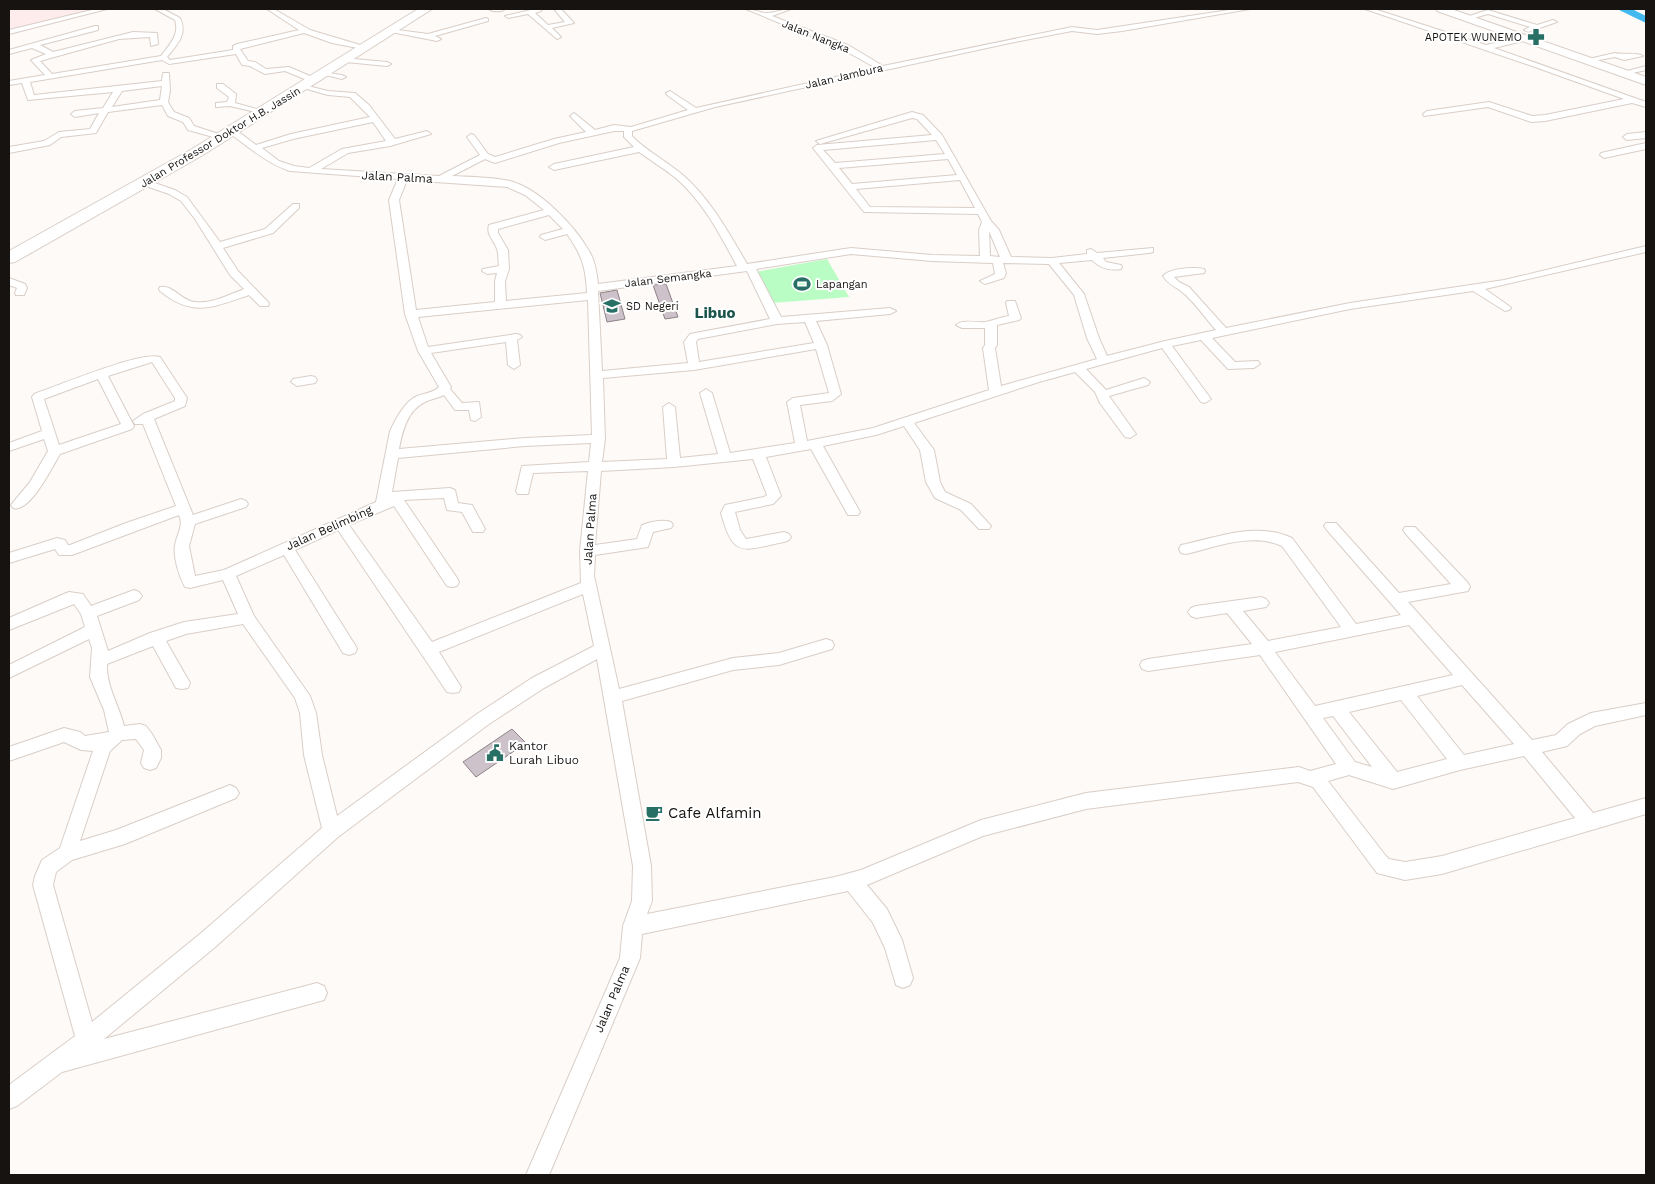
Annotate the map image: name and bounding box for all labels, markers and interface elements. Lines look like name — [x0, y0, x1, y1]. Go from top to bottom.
street label: Jalan Nangka — [780, 17, 851, 56]
pharmacy icon: APOTEK WUNEMO — [1526, 27, 1546, 47]
place label: APOTEK WUNEMO — [1425, 31, 1522, 44]
street label: Jalan Jambura — [804, 61, 884, 92]
street label: Jalan Professor Doktor H.B. Jassin — [138, 84, 303, 191]
street label: Jalan Palma — [361, 168, 433, 186]
street label: Jalan Semangka — [624, 267, 712, 290]
sports icon: Lapangan — [792, 274, 812, 294]
place label: Lapangan — [816, 278, 868, 291]
school or university icon: SD Negeri — [602, 296, 622, 316]
place label: SD Negeri — [626, 300, 679, 313]
district label: Libuo — [694, 304, 736, 322]
street label: Jalan Palma — [581, 493, 599, 565]
street label: Jalan Belimbing — [284, 502, 375, 553]
place label: Kantor Lurah Libuo — [509, 739, 579, 767]
public building icon: Kantor Lurah Libuo — [485, 743, 505, 763]
cafe icon: Cafe Alfamin — [644, 803, 664, 823]
place label: Cafe Alfamin — [668, 804, 762, 822]
street label: Jalan Palma — [592, 963, 632, 1035]

